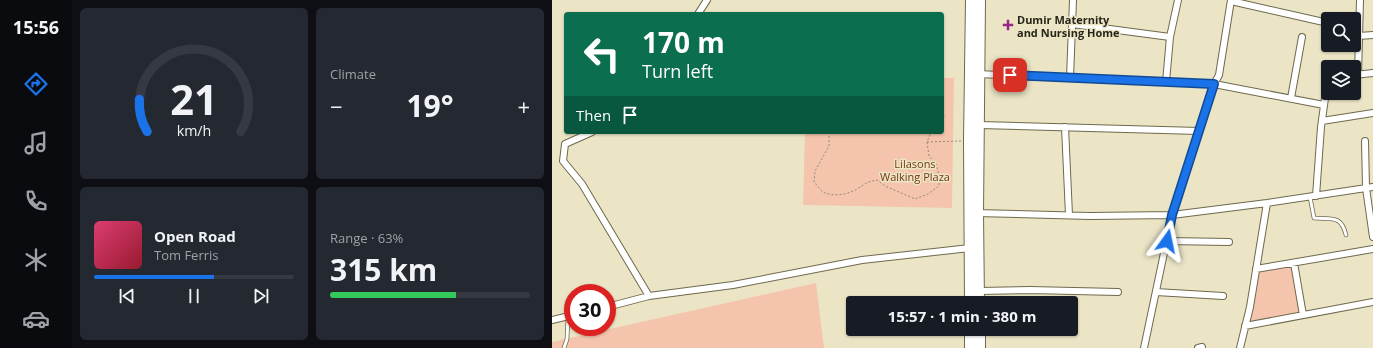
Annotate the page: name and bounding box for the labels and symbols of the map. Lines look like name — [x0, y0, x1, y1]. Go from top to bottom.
place label: Dumir Maternity and Nursing Home — [1017, 12, 1120, 40]
marker: Dumir Maternity and Nursing Home — [1002, 19, 1014, 31]
pin — [993, 58, 1027, 92]
park label: Lilasons Walking Plaza — [880, 156, 950, 184]
position arrow — [1146, 220, 1188, 262]
speed limit sign: 30 — [564, 284, 616, 336]

